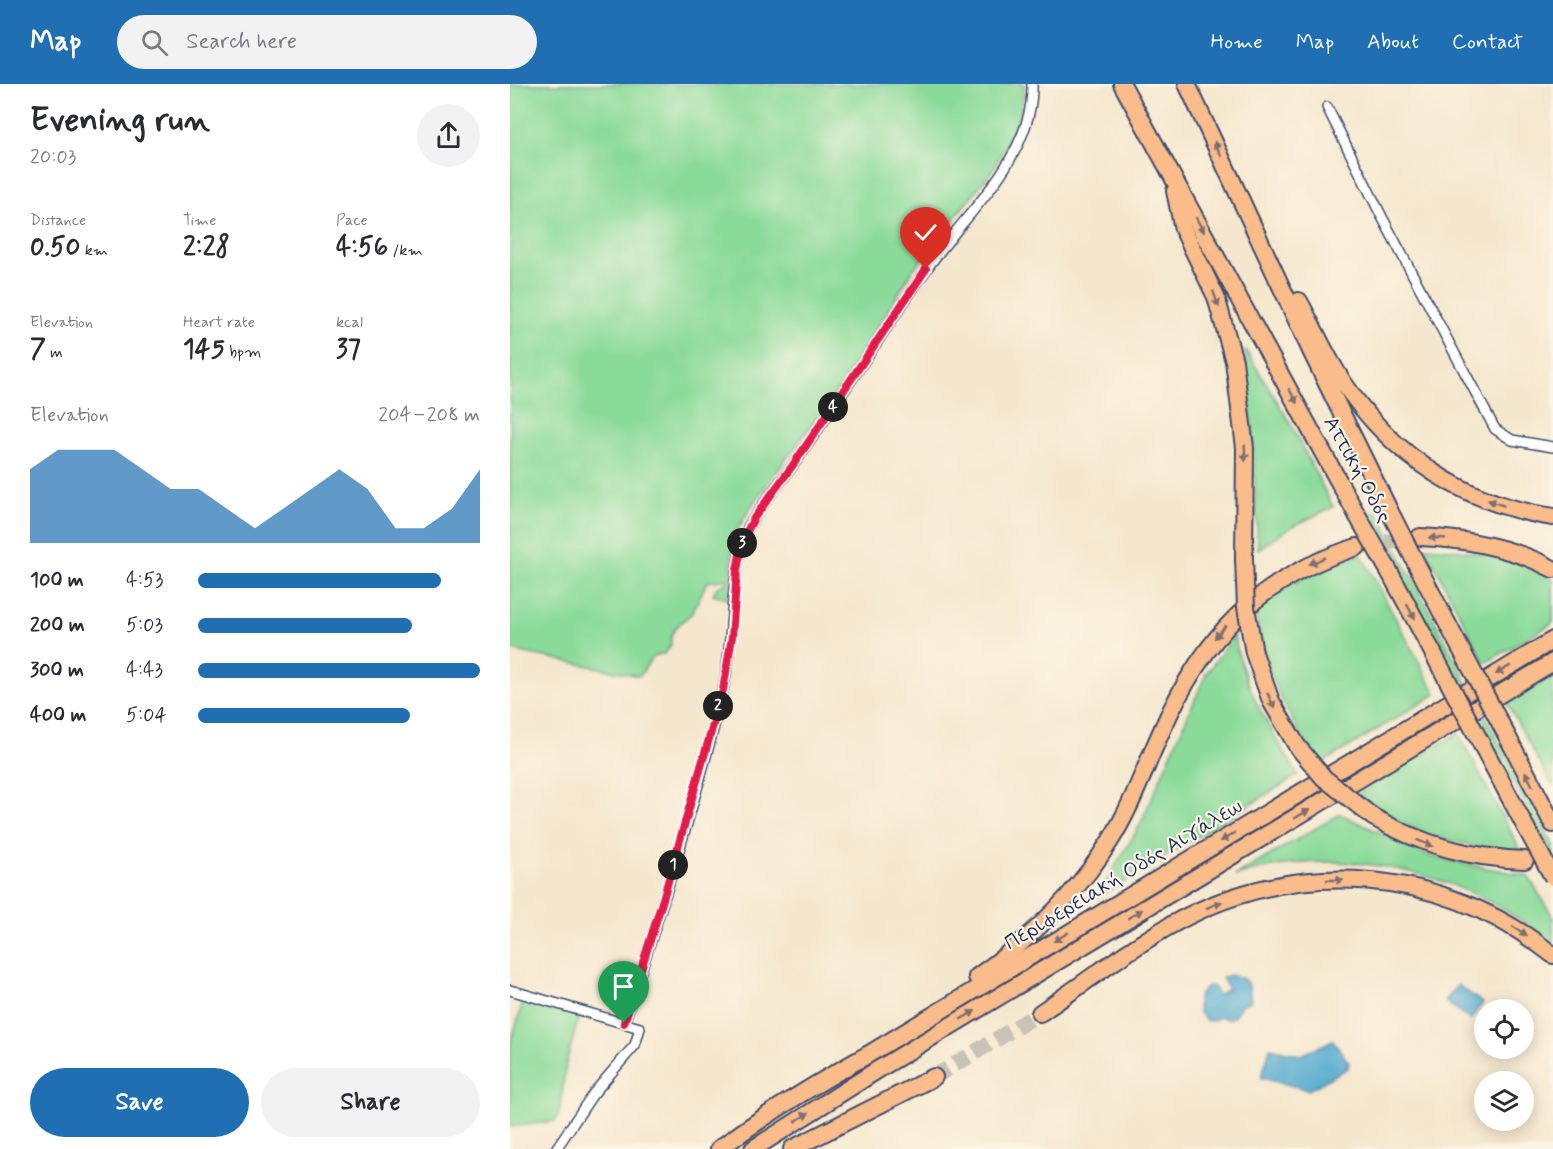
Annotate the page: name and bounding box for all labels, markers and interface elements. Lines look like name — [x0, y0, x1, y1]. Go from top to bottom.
search box — [117, 15, 537, 69]
text: Map — [30, 24, 81, 61]
icon: search — [138, 26, 171, 59]
text: Search here — [186, 28, 297, 56]
text: Home — [1211, 28, 1263, 56]
text: Map — [1296, 28, 1334, 56]
text: About — [1367, 28, 1419, 56]
text: Contact — [1452, 28, 1523, 56]
text: Evening run — [30, 99, 210, 143]
button: share — [417, 104, 480, 167]
one-way arrow — [1213, 140, 1222, 157]
text: 20:03 — [30, 144, 76, 171]
pin — [900, 207, 951, 269]
text: Distance — [30, 210, 86, 231]
text: Time — [183, 210, 217, 231]
text: Pace — [336, 210, 368, 231]
icon: check — [909, 216, 942, 249]
one-way arrow — [1195, 217, 1205, 234]
text: 0.50 — [30, 231, 80, 265]
text: 2:28 — [183, 231, 230, 265]
text: 4:56 — [336, 231, 388, 265]
text: km — [80, 240, 108, 261]
text: /km — [388, 240, 423, 261]
one-way arrow — [1211, 290, 1221, 308]
text: Elevation — [30, 312, 93, 333]
text: Heart rate — [183, 312, 255, 333]
text: kcal — [336, 312, 363, 333]
text: 7 — [30, 333, 46, 367]
text: 145 — [183, 333, 225, 367]
text: 37 — [336, 333, 361, 367]
text: m — [46, 342, 63, 363]
text: bpm — [225, 342, 261, 363]
one-way arrow — [1288, 388, 1298, 405]
pin: 4 — [818, 392, 848, 422]
text: 4 — [828, 396, 838, 417]
text: Elevation — [30, 402, 109, 429]
text: 204–208 m — [378, 402, 480, 429]
street label: Αττική Οδός — [1316, 411, 1398, 528]
one-way arrow — [1241, 443, 1250, 462]
one-way arrow — [1487, 498, 1505, 508]
pin: 3 — [727, 528, 757, 558]
text: 3 — [738, 532, 746, 553]
one-way arrow — [1427, 533, 1446, 543]
one-way arrow — [1308, 556, 1326, 566]
text: 100 m — [30, 567, 84, 594]
text: 4:53 — [126, 567, 163, 594]
one-way arrow — [1406, 604, 1416, 621]
text: 200 m — [30, 612, 85, 639]
text: 5:03 — [126, 612, 163, 639]
one-way arrow — [1214, 624, 1227, 639]
text: 300 m — [30, 657, 84, 684]
text: 4:43 — [126, 657, 163, 684]
one-way arrow — [1495, 665, 1511, 676]
pin: 2 — [703, 691, 733, 721]
one-way arrow — [1267, 693, 1276, 710]
text: 2 — [714, 695, 722, 716]
text: 400 m — [30, 702, 86, 729]
text: 5:04 — [126, 702, 167, 729]
one-way arrow — [1524, 770, 1534, 787]
street label: Περιφερειακή Οδός Αιγάλεω — [999, 793, 1248, 957]
one-way arrow — [1294, 808, 1310, 819]
one-way arrow — [1220, 831, 1236, 842]
one-way arrow — [1416, 838, 1434, 848]
pin: 1 — [658, 850, 688, 880]
text: 1 — [669, 854, 677, 875]
one-way arrow — [1325, 875, 1344, 885]
one-way arrow — [1206, 900, 1224, 910]
one-way arrow — [1127, 909, 1143, 920]
one-way arrow — [1511, 926, 1528, 937]
one-way arrow — [1053, 932, 1069, 943]
pin — [598, 961, 649, 1023]
icon: arrive — [607, 970, 640, 1003]
map controls — [1474, 999, 1534, 1131]
button: locate — [1474, 999, 1534, 1059]
one-way arrow — [960, 1010, 976, 1021]
button: Save — [30, 1068, 249, 1137]
button: Share — [261, 1068, 480, 1137]
button: layers — [1474, 1071, 1534, 1131]
one-way arrow — [793, 1111, 809, 1123]

